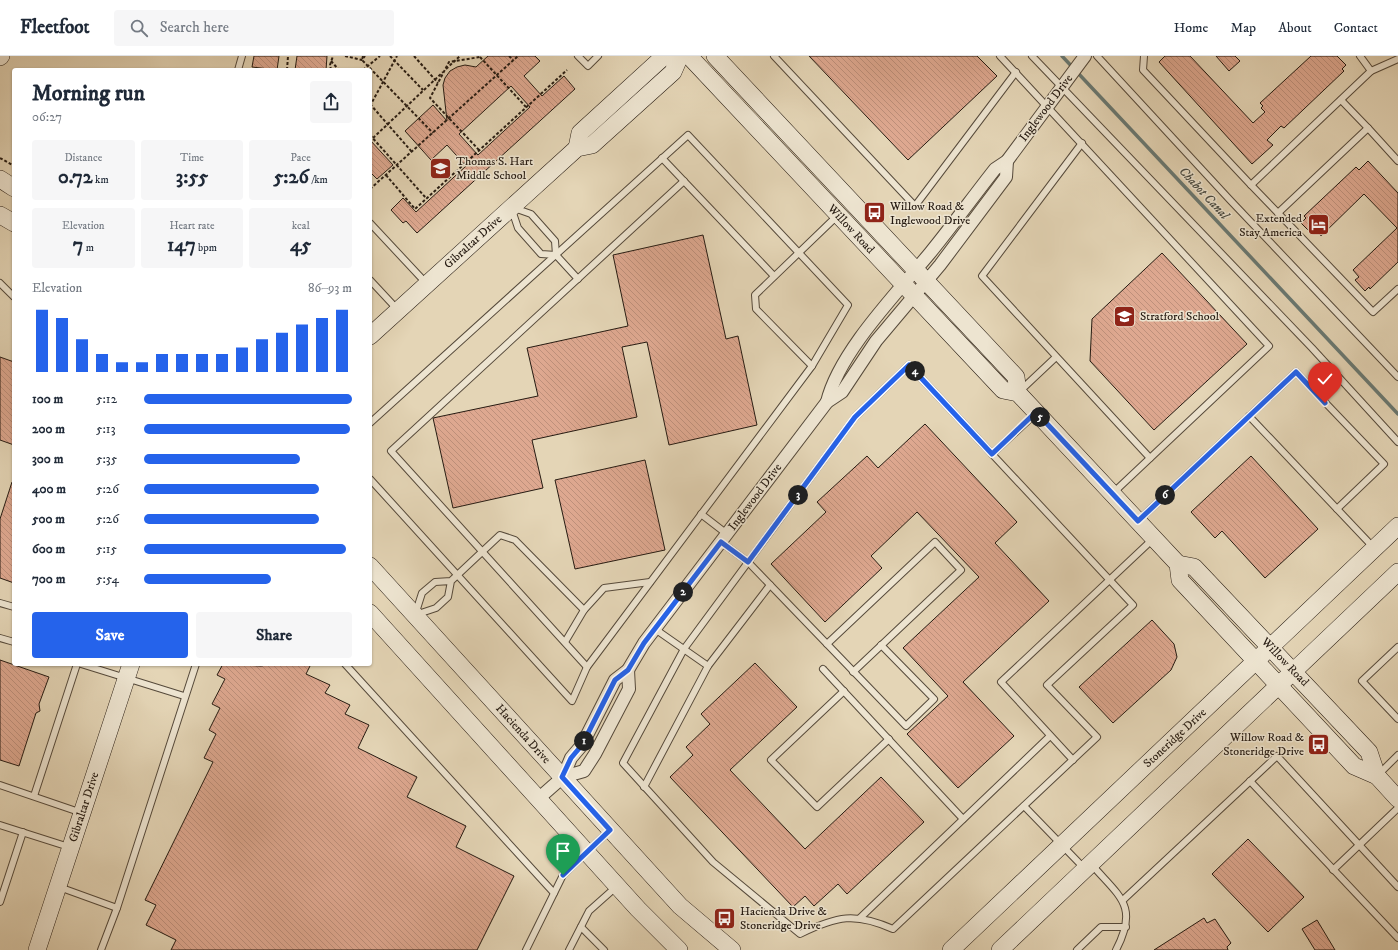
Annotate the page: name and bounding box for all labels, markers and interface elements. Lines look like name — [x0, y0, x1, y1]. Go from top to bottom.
search box — [114, 10, 394, 46]
text: Fleetfoot — [20, 16, 90, 39]
icon: search — [128, 17, 150, 39]
text: Search here — [160, 18, 229, 37]
text: Home — [1174, 19, 1208, 37]
text: Map — [1230, 19, 1256, 37]
text: About — [1278, 19, 1312, 37]
text: Contact — [1334, 19, 1378, 37]
street label: Inglewood Drive — [1016, 71, 1076, 145]
text: Morning run — [32, 80, 145, 107]
button: share — [310, 81, 352, 123]
text: 06:27 — [32, 109, 62, 125]
text: Distance — [64, 151, 102, 165]
text: Time — [180, 151, 204, 165]
text: Pace — [290, 151, 311, 165]
place label: Thomas S. Hart Middle School — [456, 154, 533, 183]
school or university icon: Thomas S. Hart Middle School — [428, 155, 454, 181]
water label: Chabot Canal — [1176, 163, 1234, 224]
text: 0.72 — [58, 165, 93, 190]
text: 3:55 — [176, 165, 208, 190]
text: 5:26 — [273, 165, 309, 190]
text: km — [93, 173, 109, 187]
text: /km — [309, 173, 328, 187]
place label: Willow Road & Inglewood Drive — [889, 199, 970, 228]
street label: Willow Road — [824, 200, 878, 257]
bus stop icon: Willow Road & Inglewood Drive — [862, 200, 888, 226]
place label: Extended Stay America — [1239, 211, 1303, 240]
street label: Gibraltar Drive — [441, 212, 505, 272]
hotel icon: Extended Stay America — [1305, 212, 1331, 238]
text: Elevation — [62, 219, 105, 233]
text: Heart rate — [169, 219, 215, 233]
text: kcal — [292, 219, 310, 233]
text: 7 — [73, 233, 83, 258]
text: 147 — [167, 233, 196, 258]
text: 45 — [290, 233, 311, 258]
text: m — [83, 241, 94, 255]
text: bpm — [196, 241, 217, 255]
text: Elevation — [32, 280, 82, 296]
text: 86–93 m — [308, 280, 352, 296]
school or university icon: Stratford School — [1111, 303, 1137, 329]
place label: Stratford School — [1140, 309, 1219, 324]
pin: 4 — [905, 361, 925, 381]
pin — [1308, 362, 1342, 403]
text: 4 — [912, 364, 918, 378]
icon: check — [1314, 368, 1336, 390]
text: 100 m — [32, 391, 63, 407]
text: 5:12 — [96, 391, 117, 407]
pin: 5 — [1030, 407, 1050, 427]
text: 5 — [1037, 410, 1043, 424]
text: 200 m — [32, 421, 65, 437]
text: 5:13 — [96, 421, 115, 437]
text: 300 m — [32, 451, 63, 467]
text: 5:35 — [96, 451, 117, 467]
street label: Inglewood Drive — [725, 460, 785, 534]
text: 400 m — [32, 481, 66, 497]
text: 5:26 — [96, 481, 119, 497]
pin: 3 — [788, 485, 808, 505]
pin: 6 — [1155, 485, 1175, 505]
text: 3 — [796, 488, 800, 502]
text: 6 — [1162, 488, 1168, 502]
text: 500 m — [32, 511, 65, 527]
text: 5:26 — [96, 511, 119, 527]
text: 600 m — [32, 541, 65, 557]
text: 5:15 — [96, 541, 117, 557]
text: 700 m — [32, 571, 65, 587]
text: 5:54 — [96, 571, 119, 587]
pin: 2 — [673, 582, 693, 602]
text: 2 — [680, 585, 686, 599]
button: Save — [32, 612, 188, 658]
button: Share — [196, 612, 352, 658]
street label: Willow Road — [1257, 634, 1312, 690]
street label: Hacienda Drive — [492, 701, 554, 767]
street label: Stoneridge Drive — [1140, 705, 1210, 771]
place label: Willow Road & Stoneridge Drive — [1223, 730, 1304, 759]
pin: 1 — [574, 731, 594, 751]
bus stop icon: Willow Road & Stoneridge Drive — [1306, 731, 1332, 757]
text: 1 — [582, 734, 586, 748]
street label: Gibraltar Drive — [66, 770, 102, 844]
pin — [546, 834, 580, 875]
icon: arrive — [552, 840, 574, 862]
place label: Hacienda Drive & Stoneridge Drive — [740, 904, 827, 933]
bus stop icon: Hacienda Drive & Stoneridge Drive — [711, 905, 737, 931]

